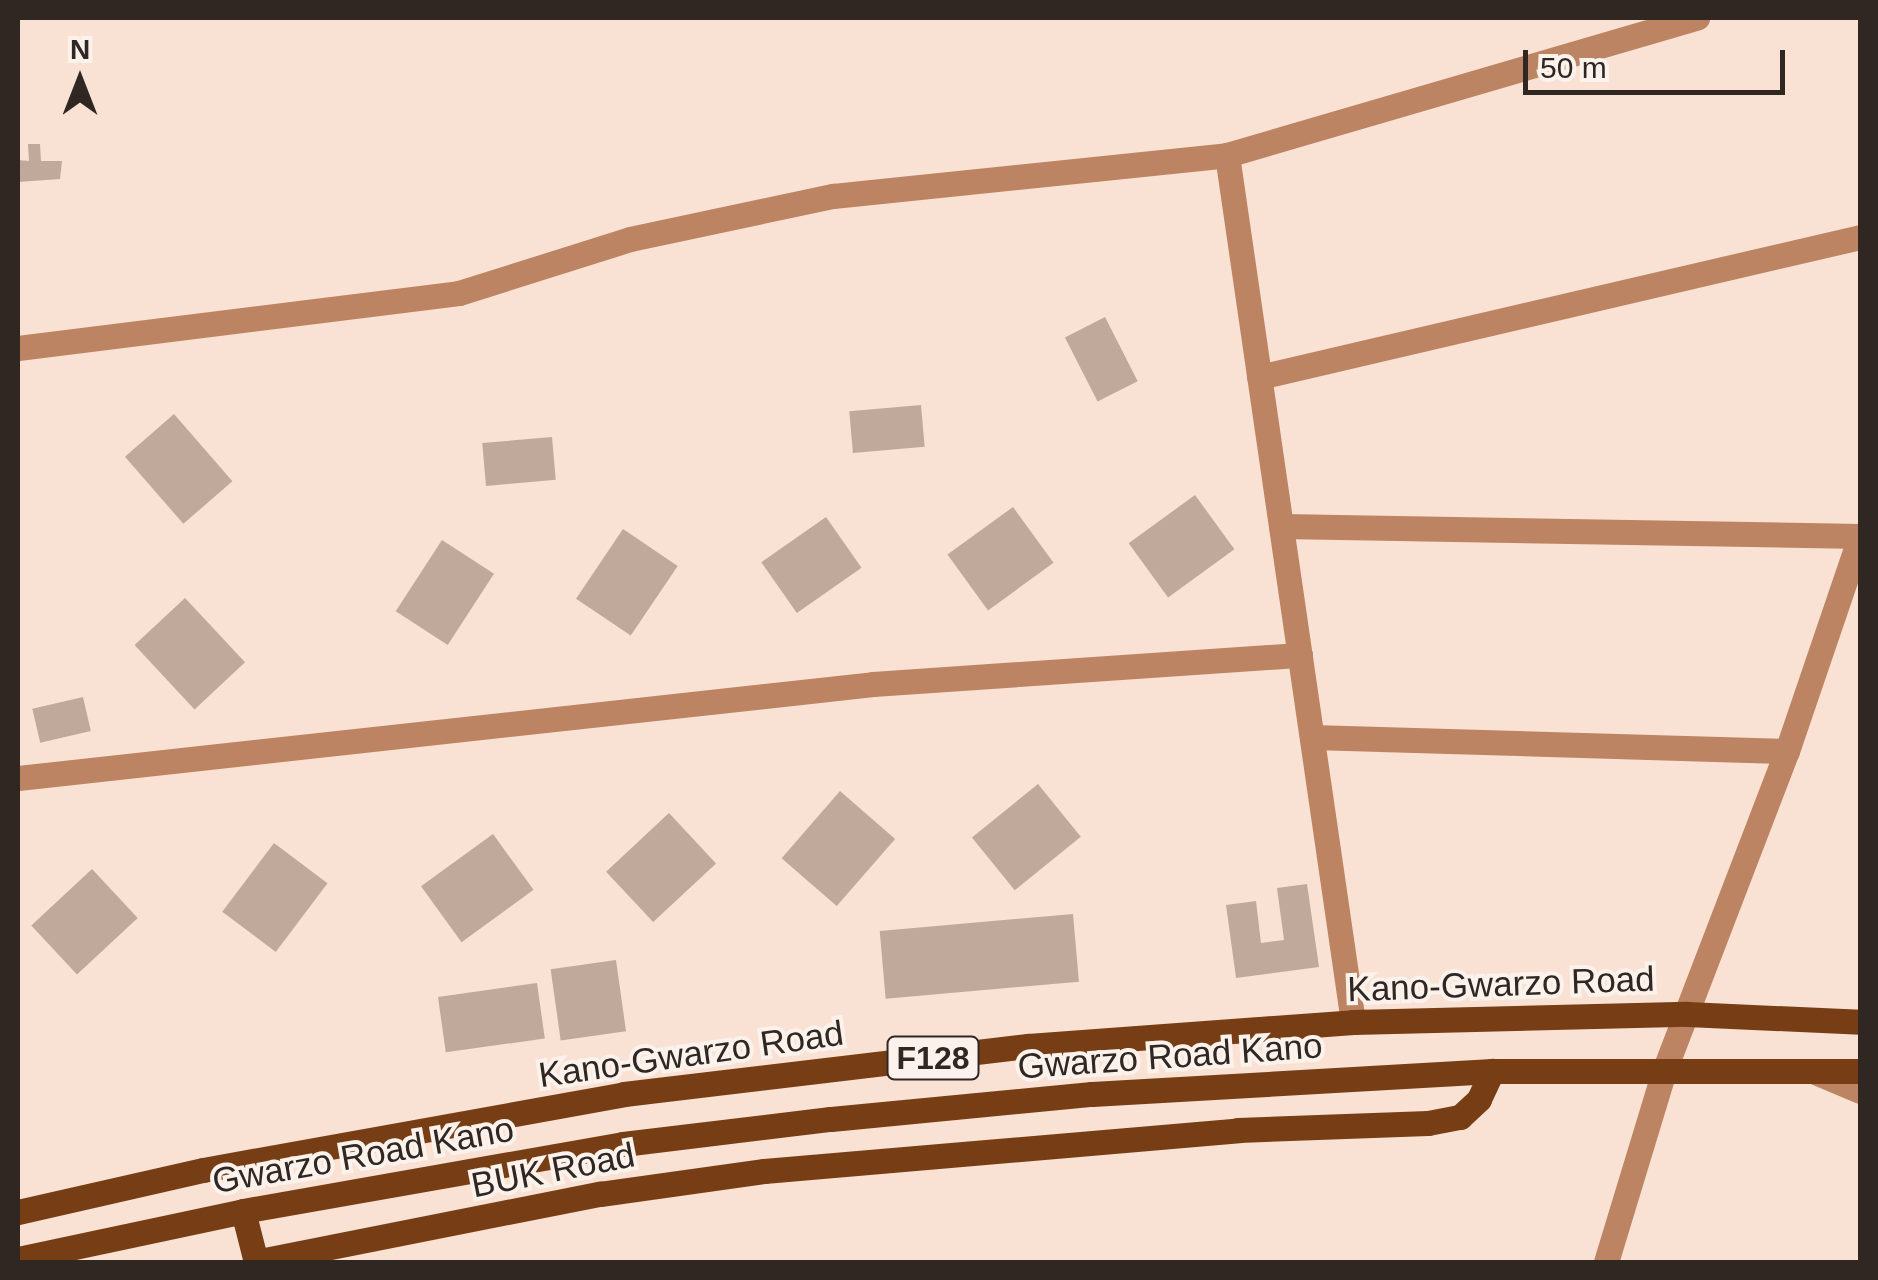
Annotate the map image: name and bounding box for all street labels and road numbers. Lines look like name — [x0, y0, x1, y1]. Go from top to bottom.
street label: Kano-Gwarzo Road — [1347, 958, 1655, 1010]
street label: Kano-Gwarzo Road — [536, 1012, 846, 1096]
street label: Gwarzo Road Kano — [1016, 1024, 1324, 1088]
road number: F128 — [886, 1031, 980, 1085]
street label: Gwarzo Road Kano — [209, 1108, 517, 1202]
street label: BUK Road — [468, 1134, 638, 1206]

